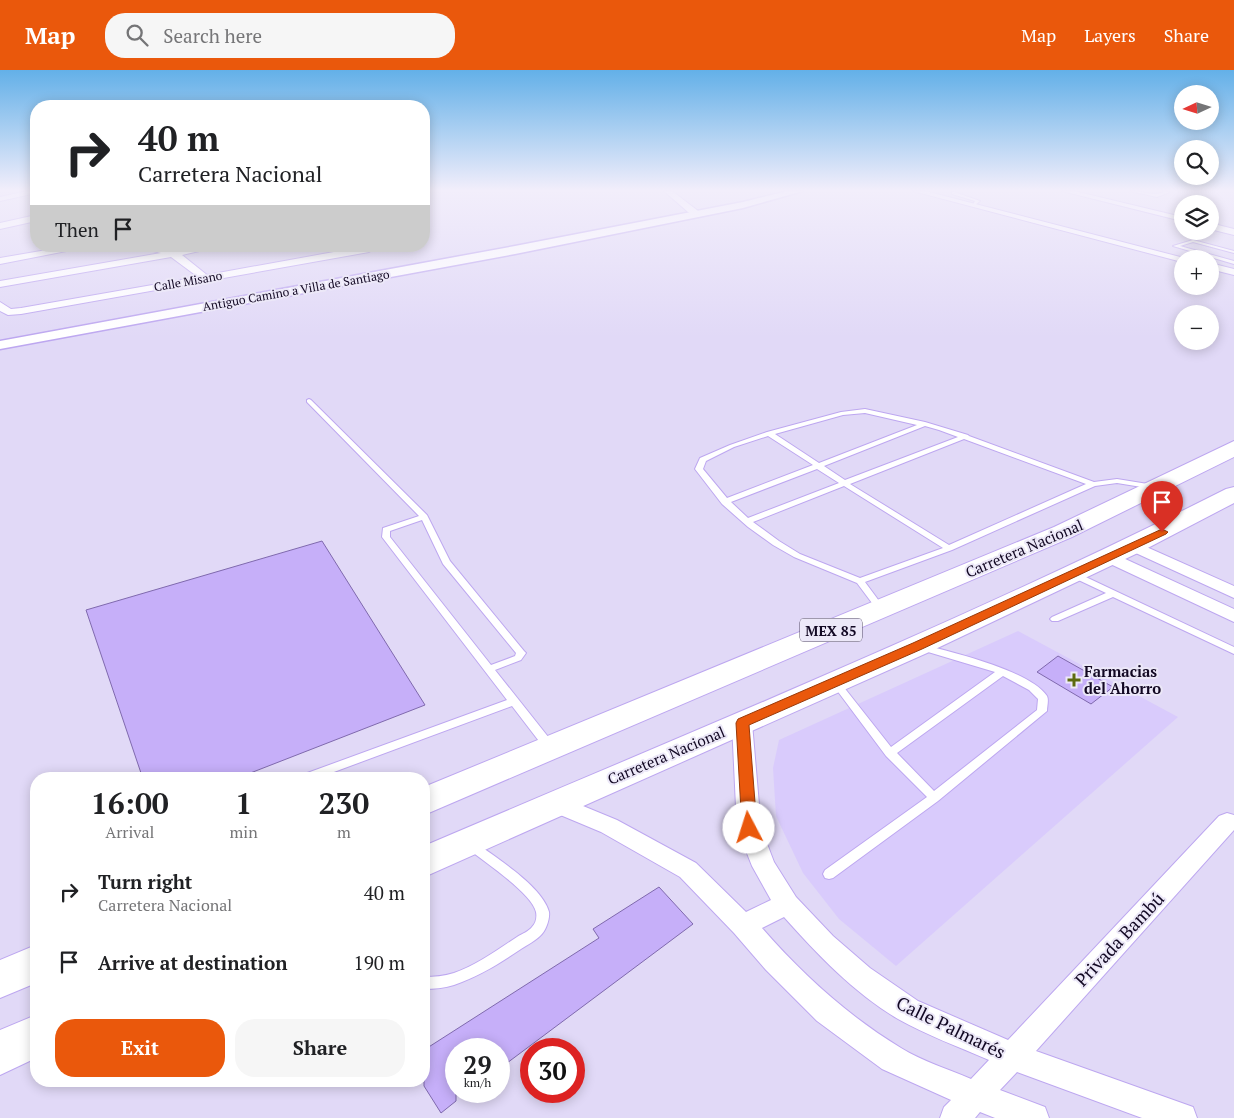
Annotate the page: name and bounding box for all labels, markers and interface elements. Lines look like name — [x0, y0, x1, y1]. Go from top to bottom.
search box — [105, 13, 455, 58]
text: Map — [25, 19, 75, 51]
icon: search — [123, 21, 151, 49]
text: Search here — [163, 23, 262, 48]
text: Map — [1021, 23, 1056, 47]
text: Layers — [1084, 23, 1136, 47]
text: Share — [1164, 23, 1209, 47]
north arrow — [1174, 85, 1219, 130]
map controls — [1174, 85, 1219, 350]
text: 40 m — [138, 115, 219, 161]
icon: right — [55, 120, 120, 185]
button: search — [1174, 140, 1219, 185]
text: Carretera Nacional — [138, 159, 322, 188]
button: layers — [1174, 195, 1219, 240]
icon: arrive — [109, 215, 137, 243]
text: Then — [55, 217, 99, 242]
button: + — [1174, 250, 1219, 295]
street label: Antiguo Camino a Villa de Santiago — [201, 266, 391, 314]
street label: Calle Misano — [153, 268, 224, 294]
button: − — [1174, 305, 1219, 350]
pin — [1141, 481, 1183, 532]
icon: arrive — [1148, 488, 1176, 516]
street label: Carretera Nacional — [962, 514, 1086, 582]
road number: MEX 85 — [800, 618, 862, 642]
place label: Farmacias del Ahorro — [1084, 661, 1161, 698]
marker: Farmacias del Ahorro — [1068, 674, 1080, 686]
street label: Carretera Nacional — [604, 721, 728, 789]
text: 16:00 — [91, 783, 169, 823]
text: 1 — [235, 783, 252, 823]
text: 230 — [318, 783, 369, 823]
position arrow — [722, 801, 774, 853]
text: Arrival — [105, 821, 154, 843]
text: min — [230, 821, 258, 843]
text: m — [337, 821, 351, 843]
text: Turn right — [98, 869, 192, 894]
icon: right — [55, 878, 83, 906]
text: 40 m — [364, 880, 405, 905]
street label: Privada Bambú — [1069, 887, 1169, 991]
text: Carretera Nacional — [98, 894, 232, 916]
icon: arrive — [55, 948, 83, 976]
text: Arrive at destination — [98, 950, 287, 975]
text: 190 m — [354, 950, 405, 975]
street label: Calle Palmarés — [892, 990, 1010, 1064]
button: Exit — [55, 1019, 225, 1077]
button: Share — [235, 1019, 405, 1077]
speed limit sign: 30 — [520, 1038, 585, 1103]
text: 29 — [463, 1048, 492, 1081]
text: km/h — [464, 1075, 491, 1090]

